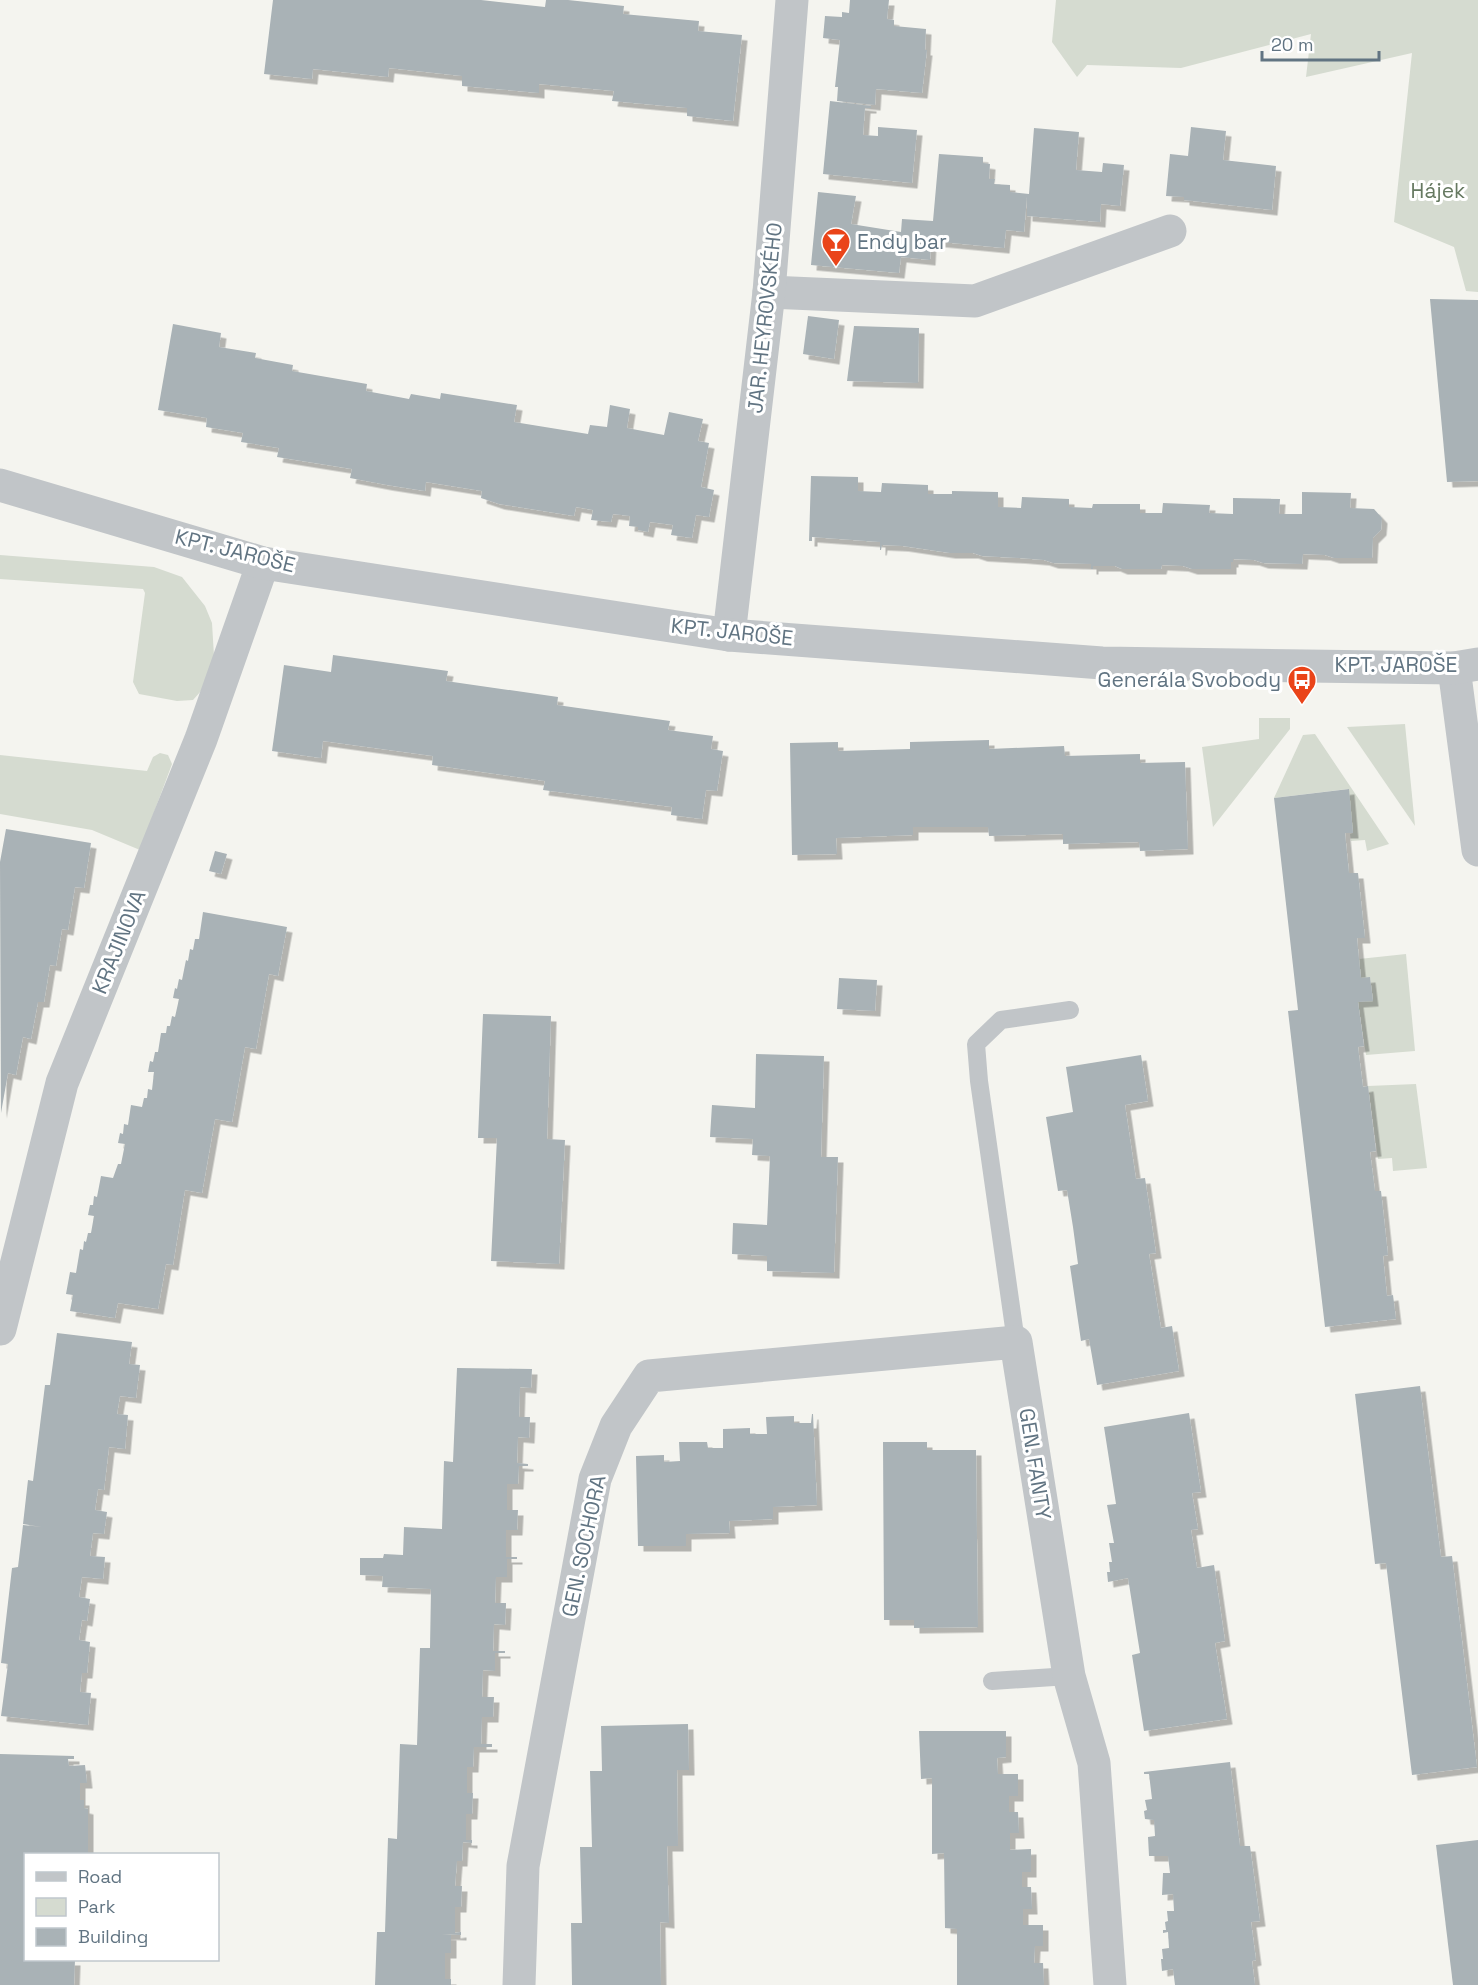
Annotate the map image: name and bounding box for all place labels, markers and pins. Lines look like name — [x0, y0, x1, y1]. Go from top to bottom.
bar icon: Endy bar — [820, 226, 852, 268]
place label: Endy bar — [857, 228, 947, 255]
bus stop icon: Generála Svobody — [1286, 664, 1318, 706]
place label: Generála Svobody — [1098, 666, 1281, 693]

